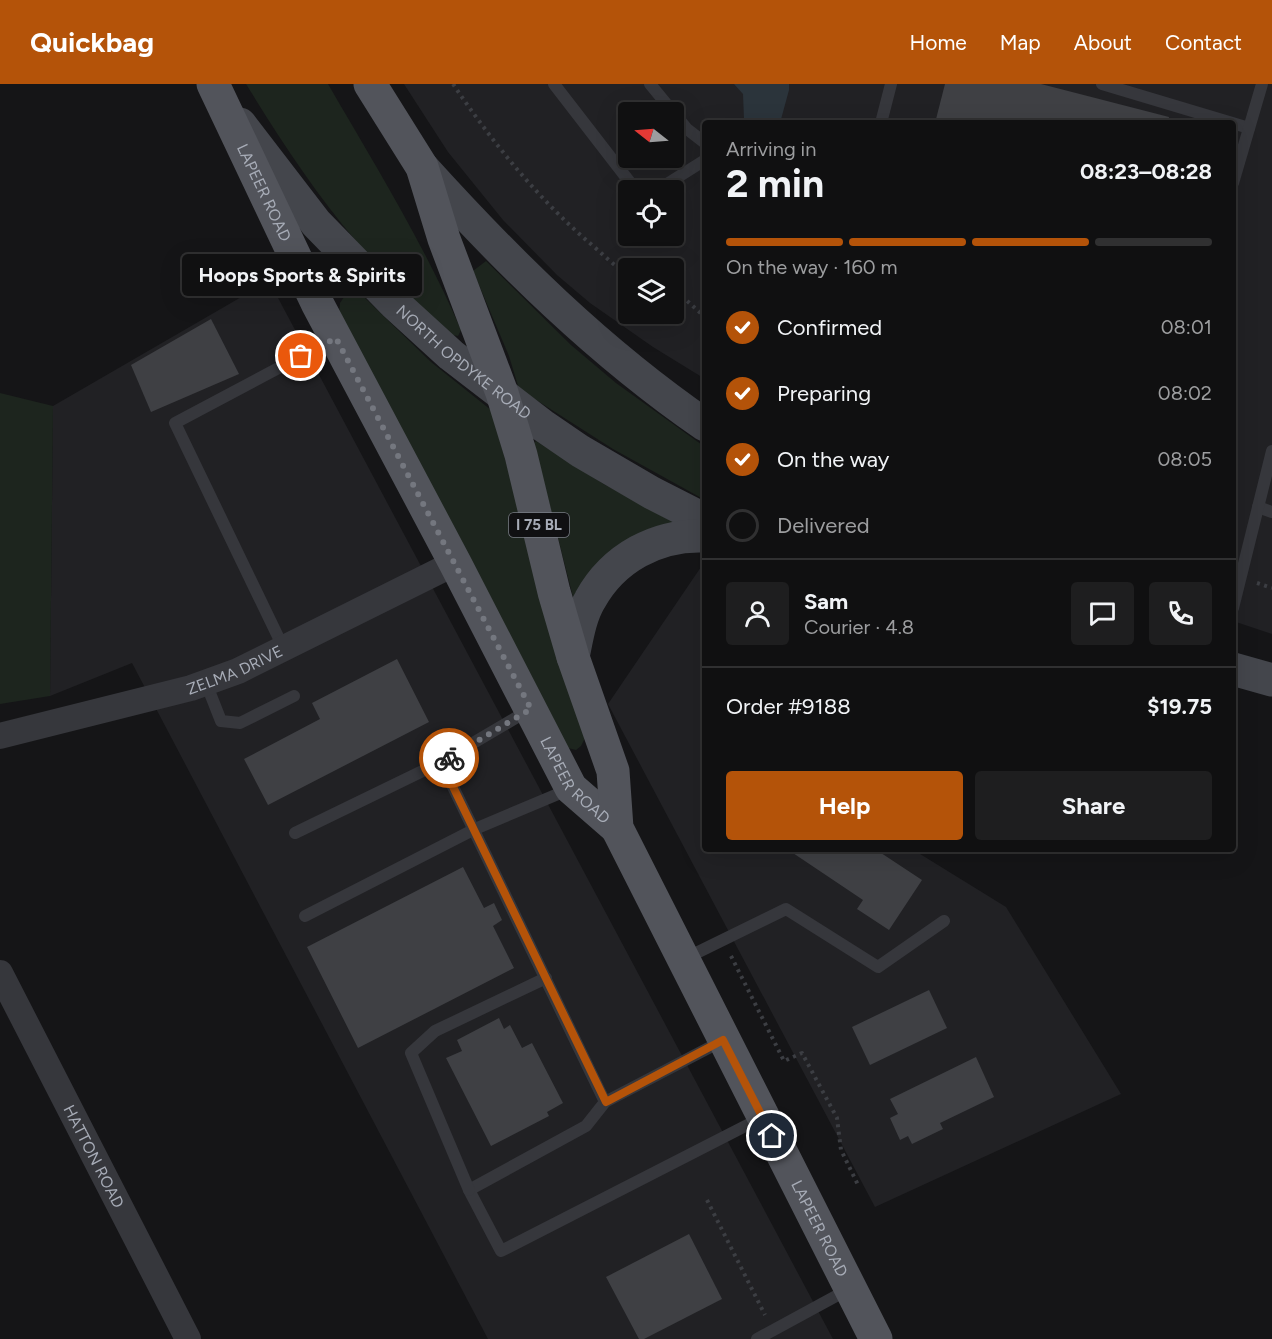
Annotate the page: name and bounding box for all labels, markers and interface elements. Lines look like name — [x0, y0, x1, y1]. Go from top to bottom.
text: Quickbag — [30, 25, 154, 59]
text: Home — [910, 30, 967, 55]
text: Map — [1000, 30, 1041, 55]
text: About — [1074, 30, 1132, 55]
text: Contact — [1165, 30, 1242, 55]
north arrow — [618, 102, 684, 168]
map controls — [618, 102, 684, 324]
text: Arriving in — [726, 137, 816, 161]
street label: LAPEER ROAD — [233, 141, 295, 244]
text: 08:23–08:28 — [1080, 158, 1212, 185]
text: 2 min — [726, 160, 824, 207]
button: locate — [618, 180, 684, 246]
callout: Hoops Sports & Spirits — [181, 254, 421, 296]
text: On the way · 160 m — [726, 255, 898, 279]
button: layers — [618, 258, 684, 324]
text: Hoops Sports & Spirits — [198, 263, 406, 287]
street label: NORTH OPDYKE ROAD — [392, 301, 535, 423]
icon: check — [726, 311, 759, 344]
text: Confirmed — [777, 314, 882, 341]
text: 08:01 — [1161, 315, 1212, 339]
pin — [275, 330, 326, 381]
icon: bag — [284, 339, 317, 372]
icon: check — [726, 377, 759, 410]
text: Preparing — [777, 380, 871, 407]
text: 08:02 — [1158, 381, 1212, 405]
icon: check — [726, 443, 759, 476]
text: On the way — [777, 446, 889, 473]
text: 08:05 — [1158, 447, 1212, 471]
text: Delivered — [777, 512, 870, 539]
road number: I 75 BL — [509, 513, 569, 537]
button: person — [726, 582, 789, 645]
button: chat — [1071, 582, 1134, 645]
button: phone — [1149, 582, 1212, 645]
text: Sam — [804, 588, 848, 615]
text: Courier · 4.8 — [804, 615, 914, 639]
street label: ZELMA DRIVE — [184, 641, 286, 699]
text: Order #9188 — [726, 693, 851, 720]
text: $19.75 — [1147, 693, 1212, 720]
courier — [419, 728, 479, 788]
street label: LAPEER ROAD — [536, 733, 614, 828]
icon: bike — [433, 742, 466, 775]
button: Help — [726, 771, 963, 840]
button: Share — [975, 771, 1212, 840]
street label: HATTON ROAD — [59, 1102, 128, 1211]
pin — [746, 1110, 797, 1161]
icon: home — [755, 1119, 788, 1152]
street label: LAPEER ROAD — [787, 1177, 852, 1280]

